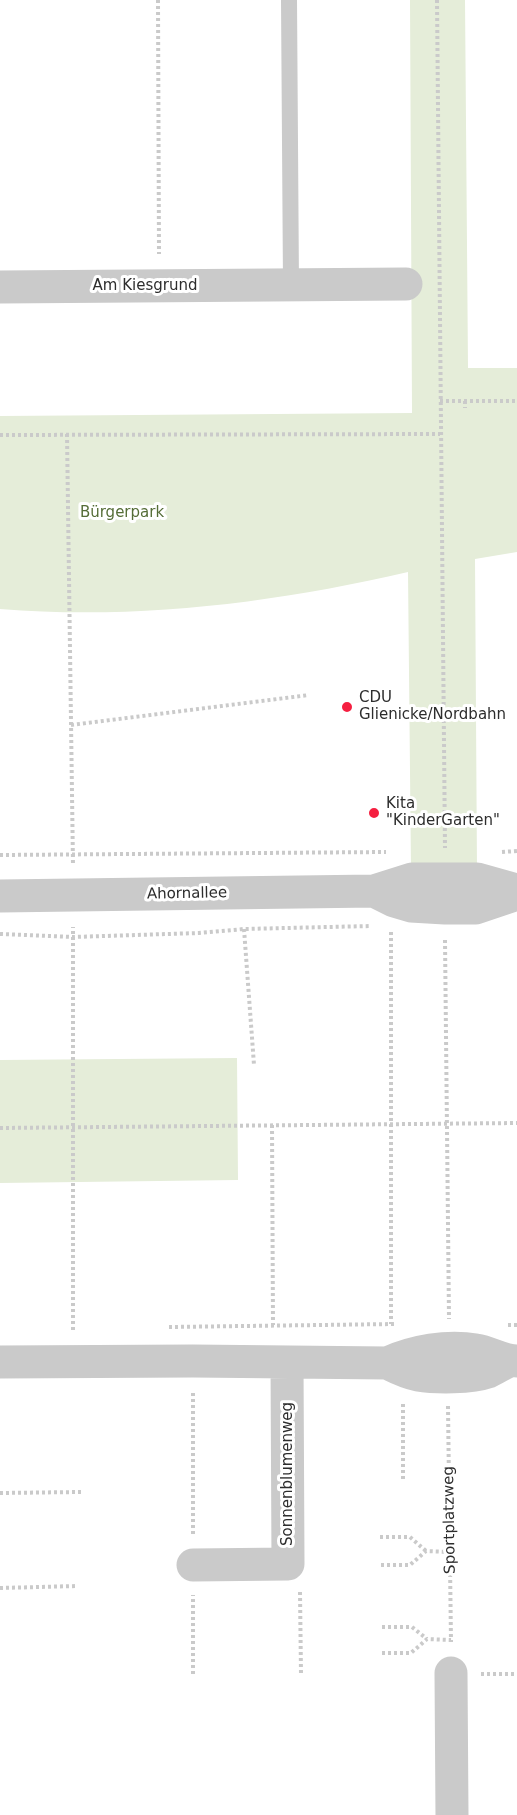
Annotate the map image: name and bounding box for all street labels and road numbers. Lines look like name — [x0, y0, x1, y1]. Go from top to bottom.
street label: Am Kiesgrund — [93, 277, 197, 295]
street label: Ahornallee — [147, 884, 227, 904]
street label: Sonnenblumenweg — [279, 1402, 297, 1546]
street label: Sportplatzweg — [440, 1466, 460, 1574]

